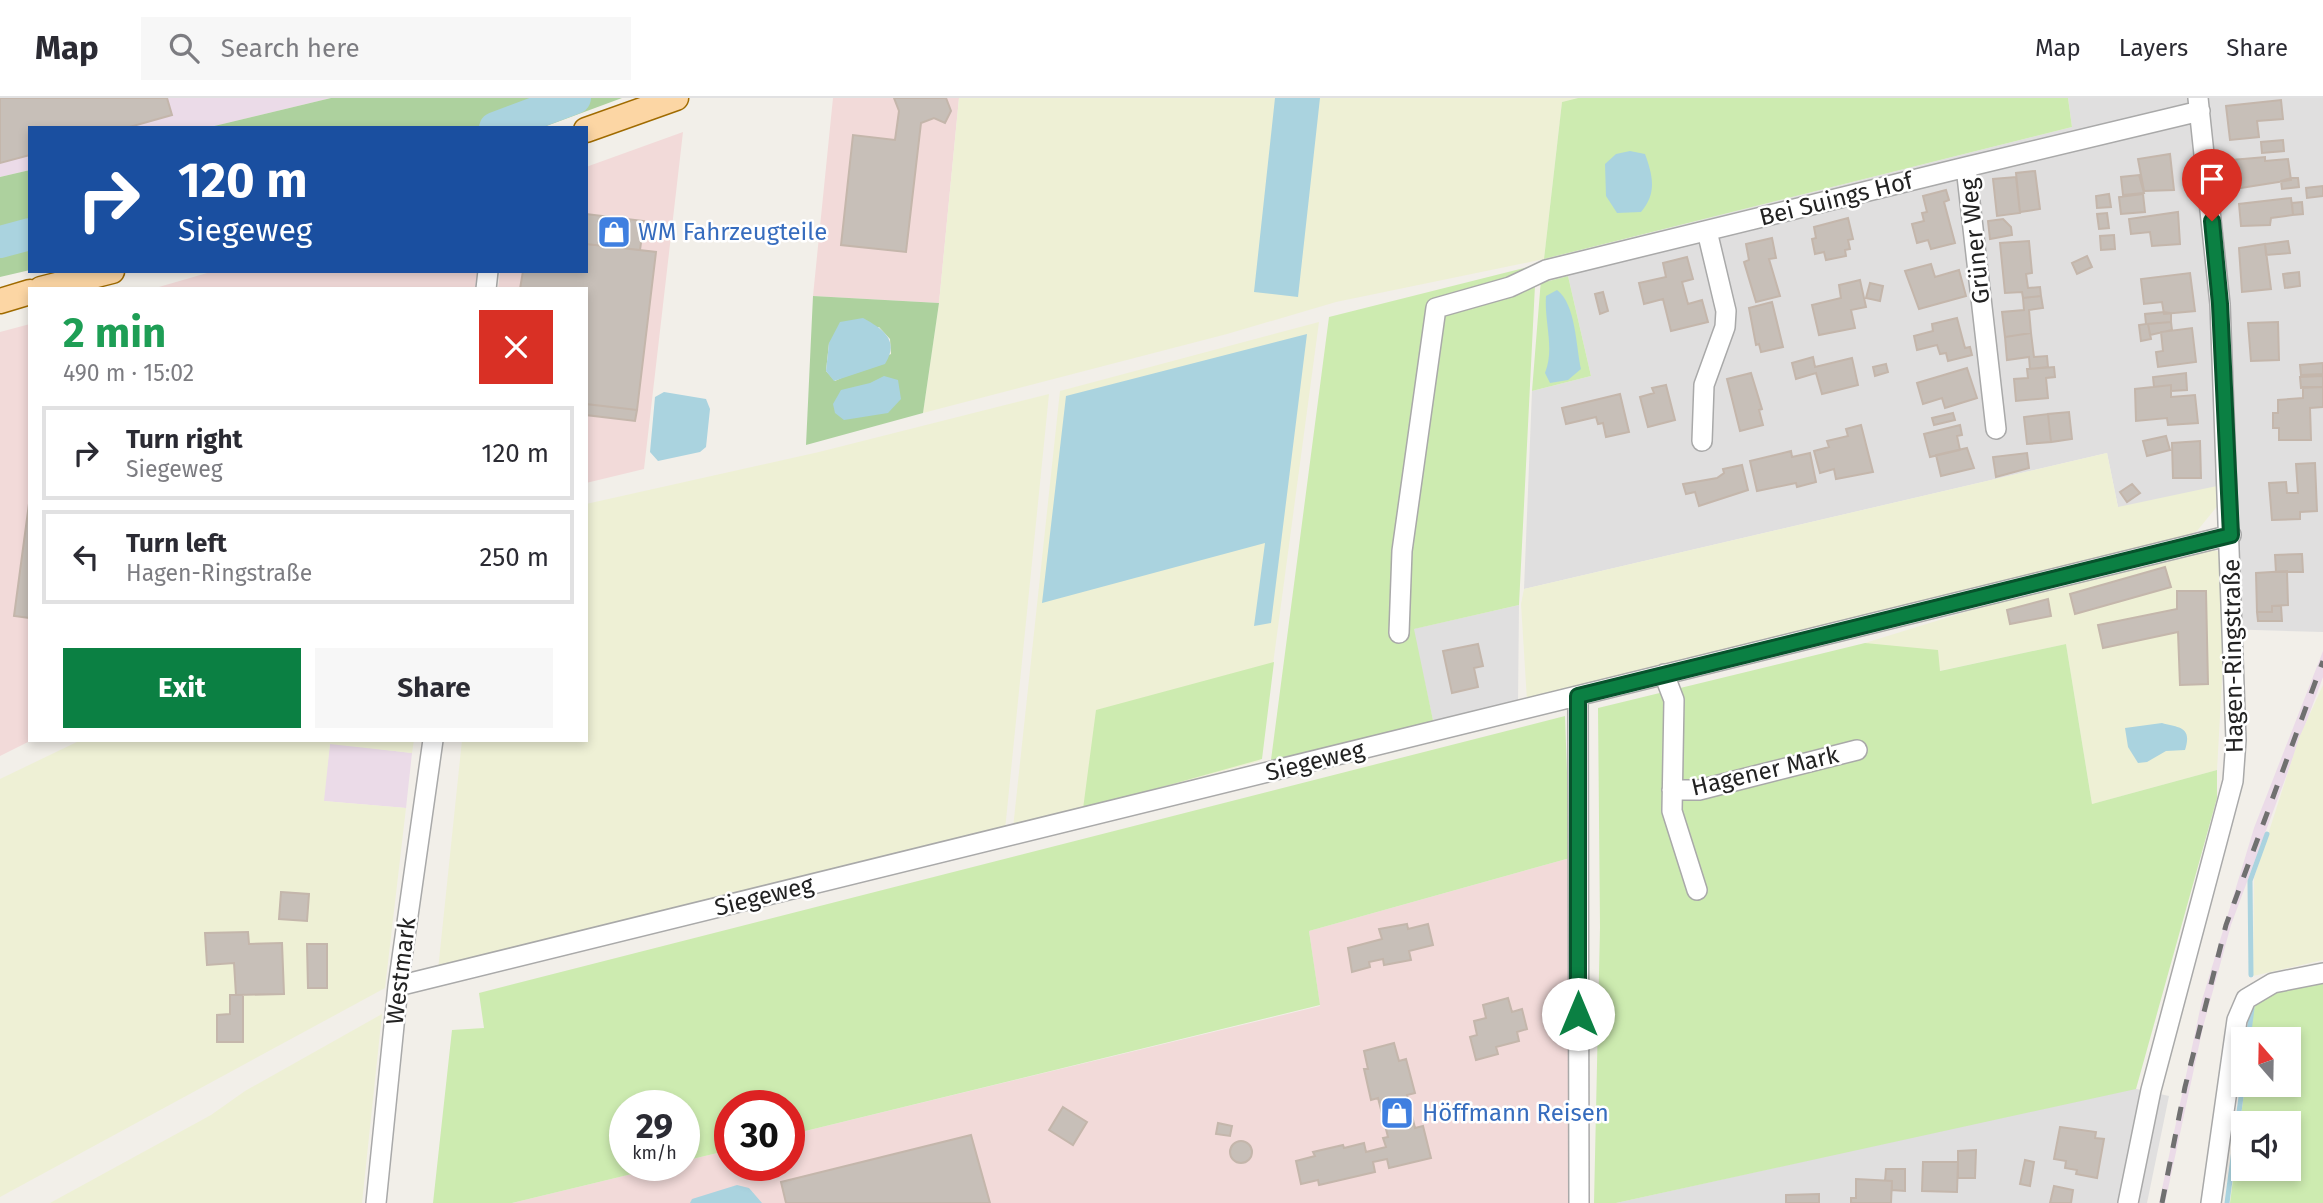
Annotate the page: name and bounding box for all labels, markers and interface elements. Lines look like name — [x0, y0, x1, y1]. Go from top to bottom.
search box — [141, 17, 631, 80]
text: Map — [35, 28, 99, 68]
icon: search — [165, 29, 203, 67]
text: Search here — [221, 33, 360, 64]
text: Map — [2035, 34, 2081, 62]
text: Layers — [2119, 34, 2188, 62]
text: Share — [2226, 34, 2288, 62]
pin — [2182, 149, 2242, 221]
text: 120 m — [178, 151, 308, 210]
icon: right — [63, 154, 154, 245]
icon: arrive — [2193, 160, 2231, 198]
street label: Bei Suings Hof — [1756, 166, 1917, 232]
street label: Grüner Weg — [1954, 176, 1996, 305]
text: Siegeweg — [178, 211, 313, 249]
shop icon: WM Fahrzeugteile — [595, 213, 633, 251]
place label: WM Fahrzeugteile — [638, 218, 827, 246]
text: 2 min — [63, 308, 166, 358]
button: close — [479, 310, 553, 384]
text: 490 m · 15:02 — [63, 359, 194, 387]
text: Turn right — [126, 424, 243, 455]
icon: right — [67, 434, 105, 472]
text: 120 m — [481, 438, 549, 469]
text: Siegeweg — [126, 455, 223, 483]
text: Turn left — [126, 528, 227, 559]
icon: left — [67, 538, 105, 576]
text: 250 m — [479, 542, 549, 573]
text: Hagen-Ringstraße — [126, 559, 312, 587]
street label: Hagen-Ringstraße — [2217, 559, 2249, 753]
button: Exit — [63, 648, 301, 728]
button: Share — [315, 648, 553, 728]
street label: Siegeweg — [1263, 735, 1368, 787]
street label: Hagener Mark — [1689, 740, 1842, 802]
street label: Siegeweg — [712, 870, 817, 922]
street label: Westmark — [381, 915, 422, 1026]
position arrow — [1541, 977, 1615, 1051]
north arrow — [2231, 1027, 2301, 1097]
map controls — [2231, 1027, 2301, 1181]
speed limit sign: 30 — [714, 1090, 805, 1181]
shop icon: Höffmann Reisen — [1378, 1094, 1416, 1132]
place label: Höffmann Reisen — [1422, 1099, 1609, 1127]
text: 29 — [636, 1105, 673, 1147]
button: sound — [2231, 1111, 2301, 1181]
text: km/h — [632, 1142, 677, 1164]

